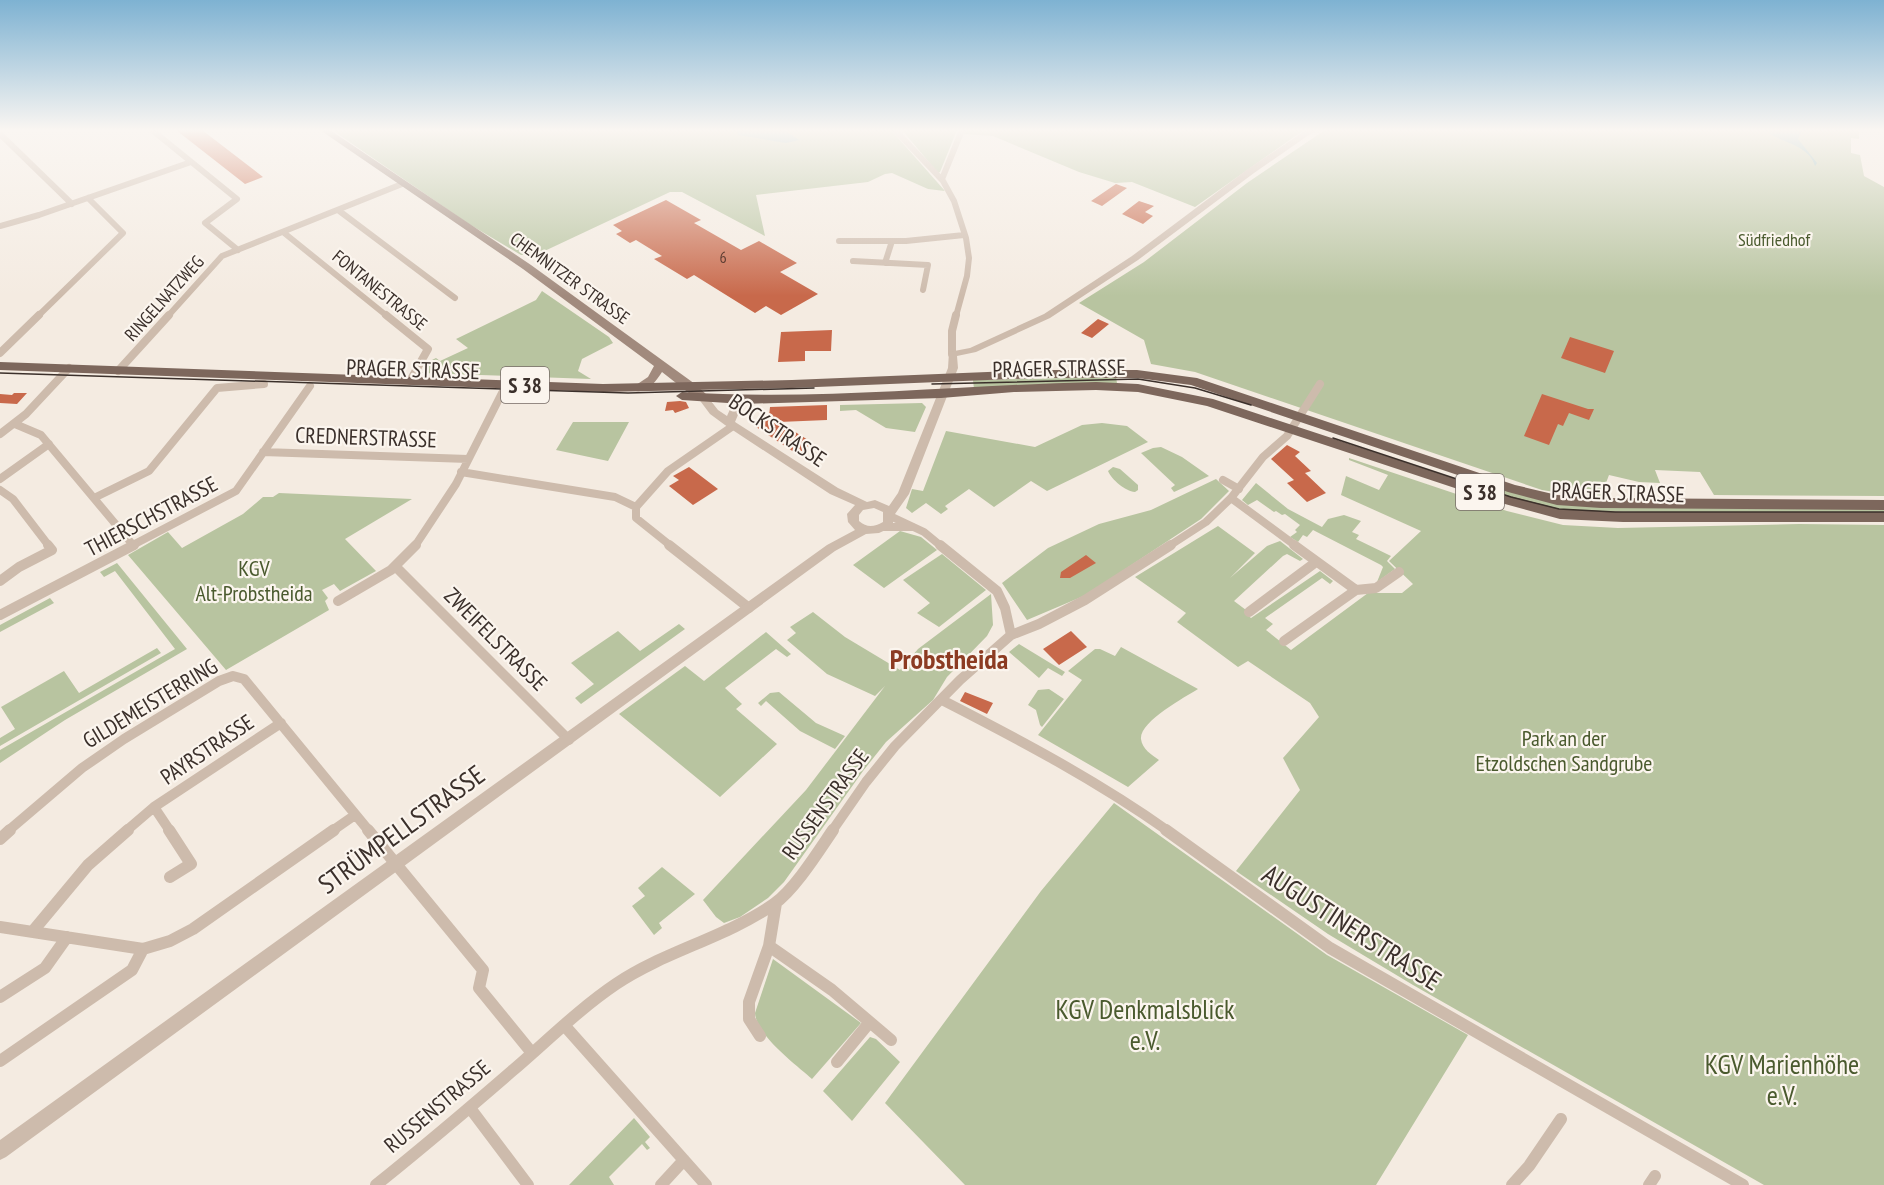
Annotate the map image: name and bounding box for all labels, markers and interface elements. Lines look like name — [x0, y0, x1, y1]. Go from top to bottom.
street label: CHEMNITZER STRASSE — [506, 227, 634, 329]
park label: Südfriedhof — [1738, 228, 1811, 251]
street label: FONTANESTRASSE — [328, 245, 432, 335]
house number: 6 — [719, 247, 727, 267]
street label: RINGELNATZWEG — [119, 250, 209, 346]
street label: PRAGER STRASSE — [346, 353, 480, 385]
street label: PRAGER STRASSE — [992, 353, 1126, 383]
road number: S 38 — [501, 367, 549, 403]
street label: BOCKSTRASSE — [724, 387, 832, 473]
street label: CREDNERSTRASSE — [295, 421, 437, 453]
street label: THIERSCHSTRASSE — [80, 469, 222, 563]
road number: S 38 — [1456, 474, 1504, 510]
street label: PRAGER STRASSE — [1551, 476, 1685, 508]
park label: KGV Alt-Probstheida — [195, 554, 313, 607]
street label: ZWEIFELSTRASSE — [439, 582, 553, 696]
district label: Probstheida — [890, 640, 1008, 677]
street label: GILDEMEISTERRING — [78, 652, 222, 754]
street label: PAYRSTRASSE — [155, 708, 259, 790]
park label: Park an der Etzoldschen Sandgrube — [1476, 724, 1652, 777]
street label: RUSSENSTRASSE — [775, 743, 875, 865]
street label: STRÜMPELLSTRASSE — [311, 757, 491, 901]
street label: AUGUSTINERSTRASSE — [1256, 856, 1448, 998]
park label: KGV Denkmalsblick e.V. — [1055, 992, 1235, 1057]
park label: KGV Marienhöhe e.V. — [1705, 1047, 1859, 1112]
street label: RUSSENSTRASSE — [378, 1053, 496, 1159]

